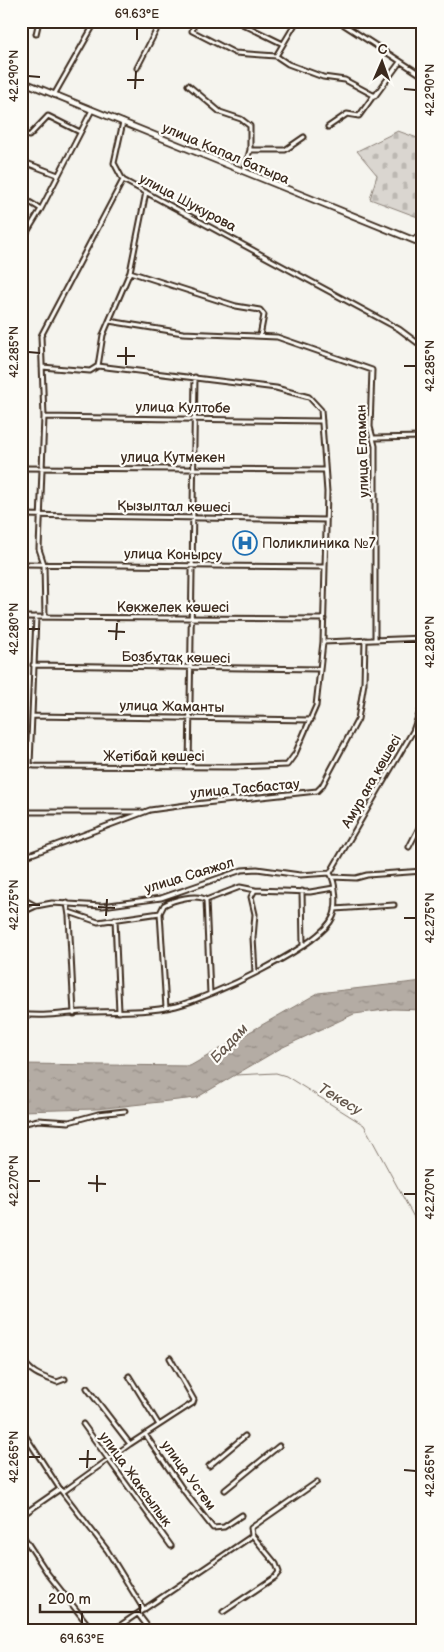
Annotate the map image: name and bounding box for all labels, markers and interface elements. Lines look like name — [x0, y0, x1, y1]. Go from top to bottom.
text: 69.63°E — [115, 7, 159, 22]
north arrow — [356, 38, 406, 88]
text: С — [377, 41, 388, 58]
text: 42.290°N — [7, 50, 22, 102]
text: 42.290°N — [423, 64, 438, 116]
street label: улица Капал батыра — [160, 119, 293, 188]
street label: улица Шукурова — [136, 170, 240, 235]
text: 42.285°N — [7, 326, 22, 378]
text: 42.285°N — [423, 340, 438, 392]
street label: улица Култобе — [135, 398, 231, 417]
street label: улица Еламан — [352, 404, 373, 498]
street label: улица Кутмекен — [121, 449, 225, 466]
street label: Қызылтал көшесі — [117, 497, 231, 516]
hospital icon: Поликлиника №7 — [232, 530, 258, 556]
place label: Поликлиника №7 — [262, 535, 376, 552]
street label: улица Конырсу — [124, 545, 223, 564]
street label: Көкжелек көшесі — [117, 599, 229, 616]
text: 42.280°N — [7, 603, 22, 655]
text: 42.280°N — [423, 616, 438, 668]
street label: Бозбұтақ көшесі — [121, 648, 231, 667]
street label: улица Жаманты — [119, 697, 225, 716]
street label: Амур аға көшесі — [337, 732, 405, 832]
street label: Жетібай көшесі — [103, 748, 205, 765]
street label: улица Тасбастау — [190, 775, 301, 802]
street label: улица Саяжол — [142, 854, 236, 897]
text: 42.275°N — [7, 880, 22, 931]
text: 42.275°N — [423, 893, 438, 944]
water label: Бадам — [206, 1020, 252, 1067]
water label: Текесу — [314, 1079, 366, 1120]
text: 42.270°N — [7, 1155, 22, 1207]
text: 42.270°N — [423, 1168, 438, 1220]
street label: улица Жаксылык — [96, 1429, 176, 1530]
text: 42.265°N — [7, 1431, 22, 1483]
street label: улица Устем — [158, 1437, 220, 1513]
text: 42.265°N — [423, 1445, 438, 1497]
scale bar — [40, 1582, 140, 1614]
text: 200 m — [48, 1590, 91, 1609]
text: 69.63°E — [60, 1632, 104, 1647]

